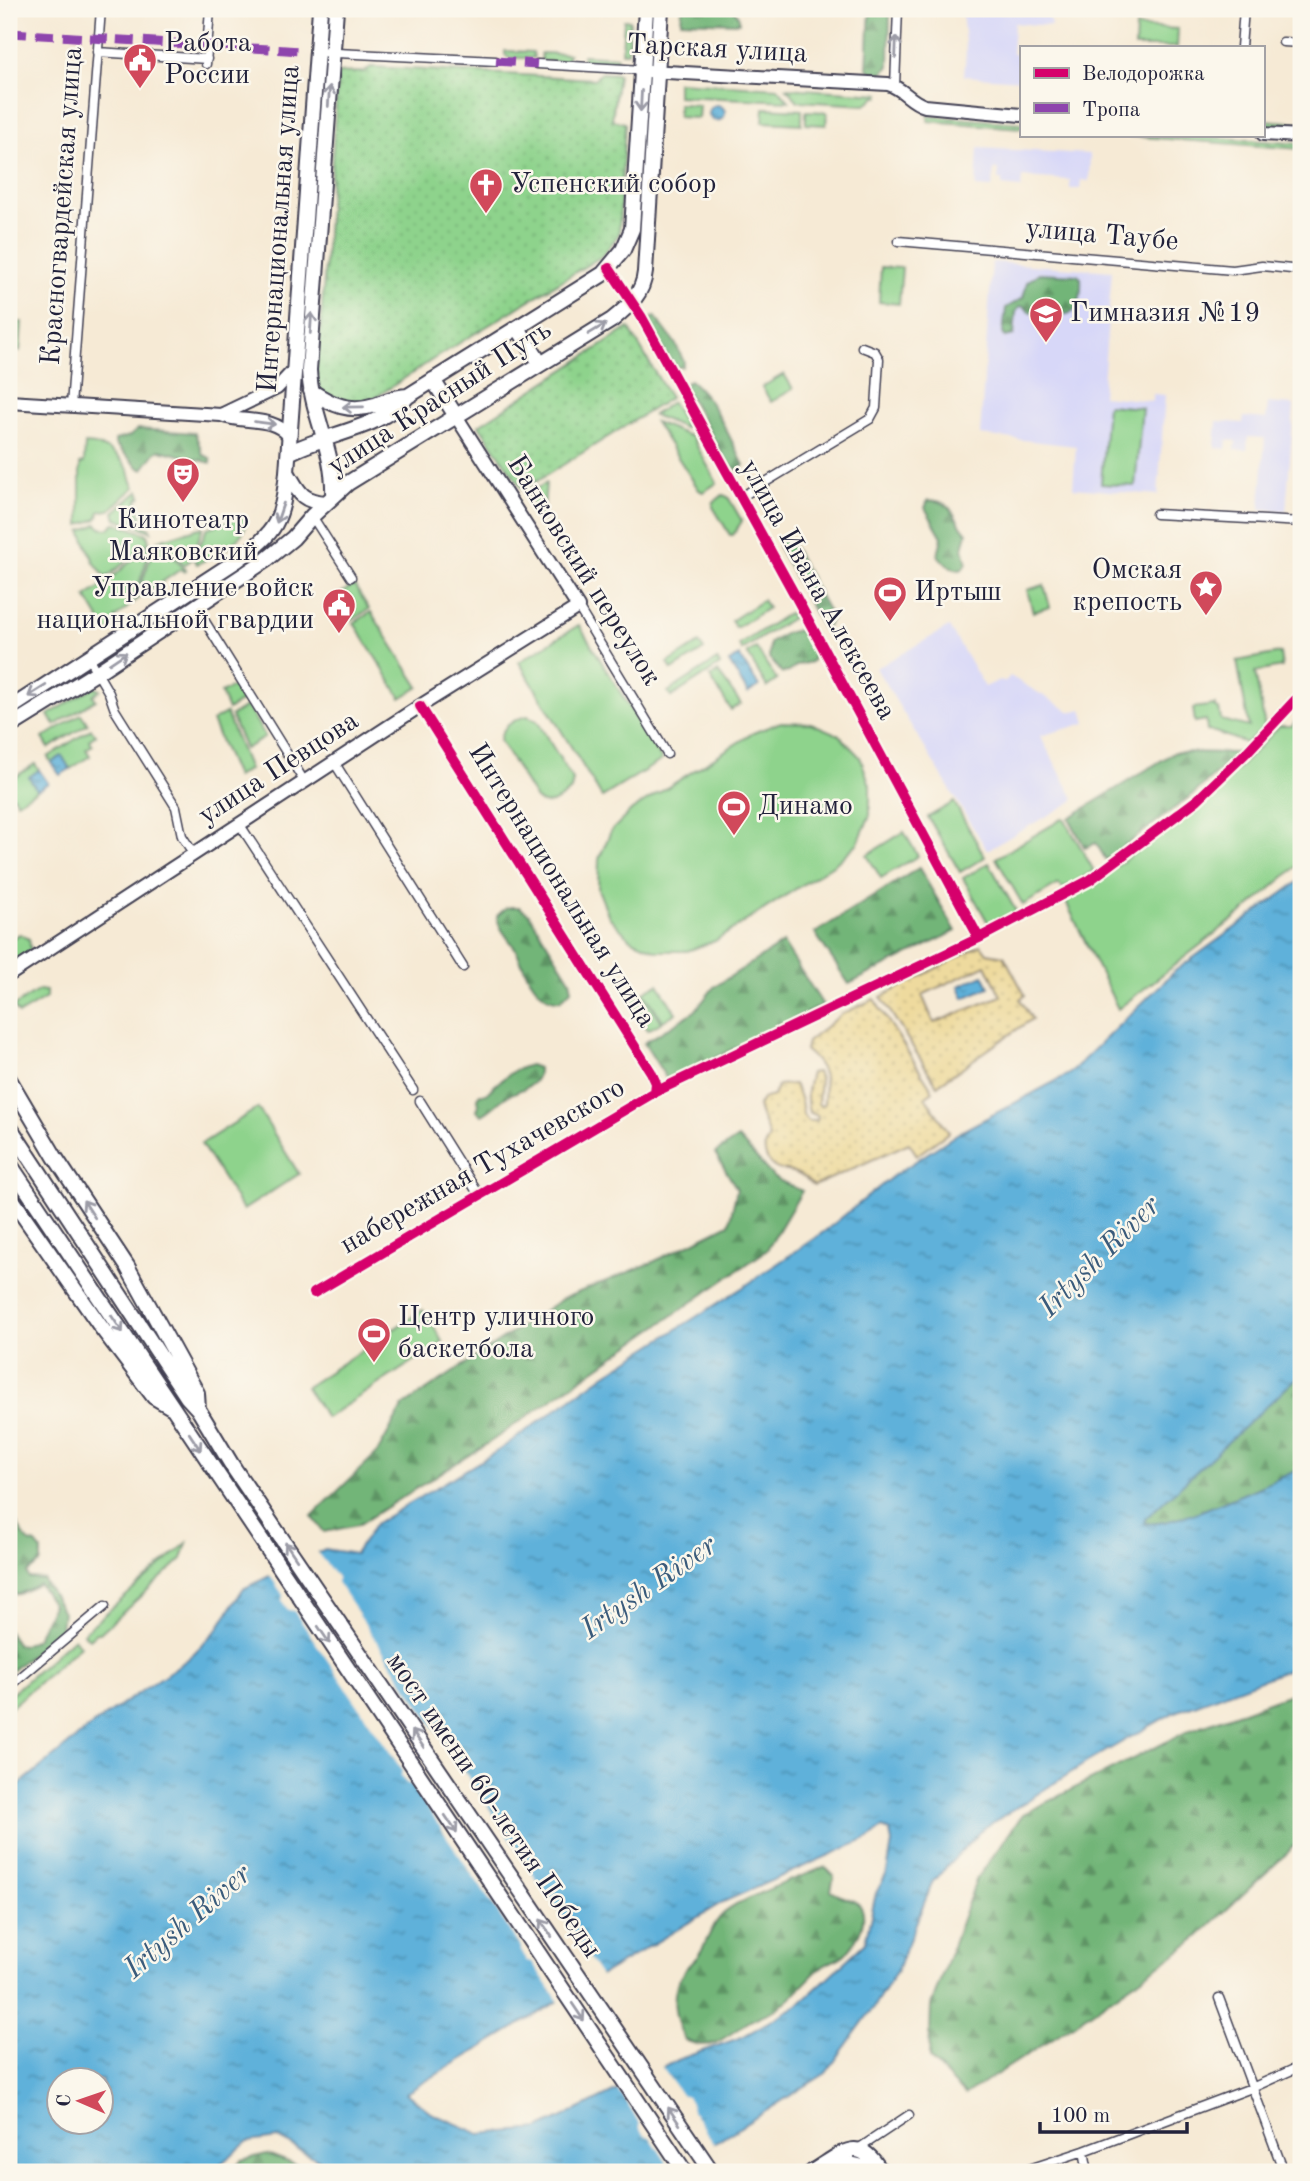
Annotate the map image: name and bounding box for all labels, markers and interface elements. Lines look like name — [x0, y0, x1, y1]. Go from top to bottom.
place label: Работа России — [164, 30, 252, 90]
street label: Тарская улица — [626, 31, 808, 69]
one-way arrow — [890, 36, 903, 59]
public building icon: Работа России — [121, 41, 159, 90]
street label: Красногвардейская улица — [38, 46, 88, 366]
legend — [1020, 46, 1264, 136]
street label: Интернациональная улица — [255, 64, 305, 394]
text: Велодорожка — [1082, 64, 1205, 85]
one-way arrow — [323, 86, 336, 108]
one-way arrow — [634, 90, 647, 113]
text: Тропа — [1082, 100, 1140, 121]
church icon: Успенский собор — [467, 166, 505, 215]
place label: Успенский собор — [510, 171, 716, 199]
street label: улица Таубе — [1024, 215, 1180, 257]
school or university icon: Гимназия №19 — [1027, 295, 1065, 344]
place label: Гимназия №19 — [1070, 300, 1261, 328]
one-way arrow — [305, 312, 318, 335]
street label: улица Красный Путь — [323, 316, 557, 482]
one-way arrow — [587, 321, 607, 335]
one-way arrow — [342, 400, 365, 414]
one-way arrow — [253, 417, 275, 430]
street label: Банковский переулок — [501, 451, 665, 691]
theatre icon: Кинотеатр Маяковский — [164, 455, 202, 504]
street label: улица Ивана Алексеева — [734, 455, 900, 725]
one-way arrow — [273, 502, 285, 524]
place label: Кинотеатр Маяковский — [108, 507, 258, 567]
place label: Омская крепость — [1073, 557, 1182, 617]
place icon: Омская крепость — [1187, 568, 1225, 617]
sports icon: Иртыш — [871, 574, 909, 623]
place label: Управление войск национальной гвардии — [36, 575, 314, 635]
place label: Иртыш — [914, 579, 1002, 607]
public building icon: Управление войск национальной гвардии — [320, 586, 358, 635]
one-way arrow — [108, 651, 127, 666]
one-way arrow — [28, 685, 48, 699]
street label: улица Певцова — [194, 707, 364, 831]
street label: Интернациональная улица — [462, 739, 660, 1033]
sports icon: Динамо — [715, 788, 753, 837]
place label: Динамо — [758, 793, 853, 821]
street label: набережная Тухачевского — [336, 1074, 630, 1260]
water label: Irtysh River — [1033, 1190, 1167, 1324]
one-way arrow — [82, 1199, 96, 1219]
place label: Центр уличного баскетбола — [398, 1304, 595, 1364]
one-way arrow — [110, 1314, 124, 1334]
sports icon: Центр уличного баскетбола — [355, 1315, 393, 1364]
one-way arrow — [188, 1432, 203, 1451]
water label: Irtysh River — [575, 1530, 723, 1646]
one-way arrow — [284, 1542, 298, 1561]
one-way arrow — [317, 1625, 332, 1644]
street label: мост имени 60-летия Победы — [380, 1649, 606, 1963]
one-way arrow — [411, 1730, 425, 1750]
one-way arrow — [444, 1813, 458, 1833]
water label: Irtysh River — [118, 1858, 258, 1986]
one-way arrow — [539, 1918, 553, 1938]
one-way arrow — [571, 2002, 585, 2022]
north arrow — [46, 2066, 116, 2136]
scale bar — [1040, 2090, 1188, 2134]
text: С — [56, 2094, 75, 2107]
text: 100 m — [1051, 2106, 1110, 2127]
one-way arrow — [667, 2107, 681, 2126]

